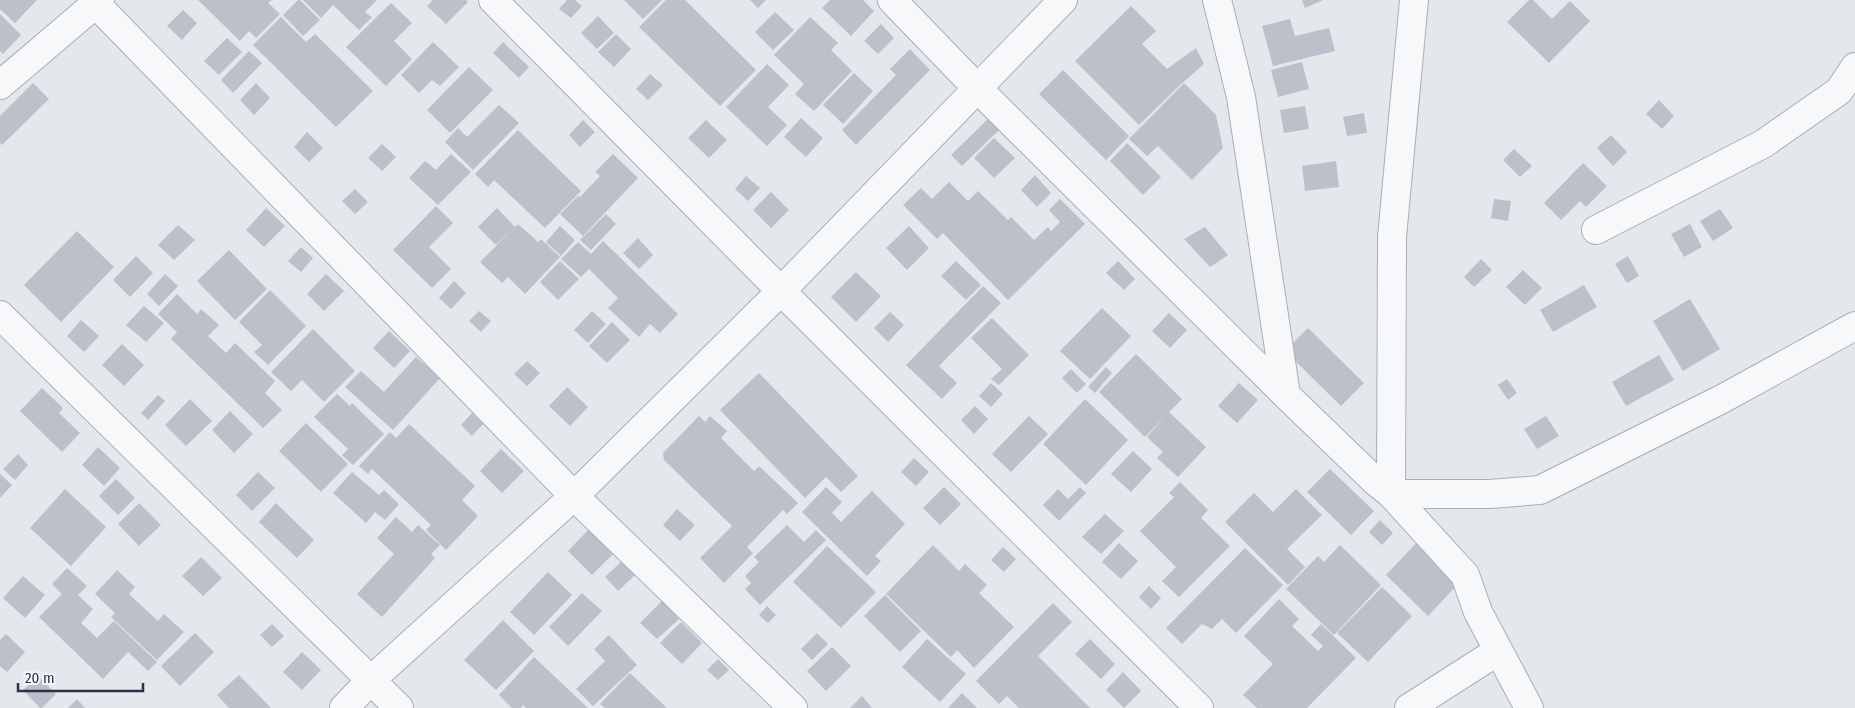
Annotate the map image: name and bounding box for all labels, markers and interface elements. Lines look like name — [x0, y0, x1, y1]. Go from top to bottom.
scale bar — [18, 660, 142, 692]
text: 20 m — [25, 669, 55, 687]

